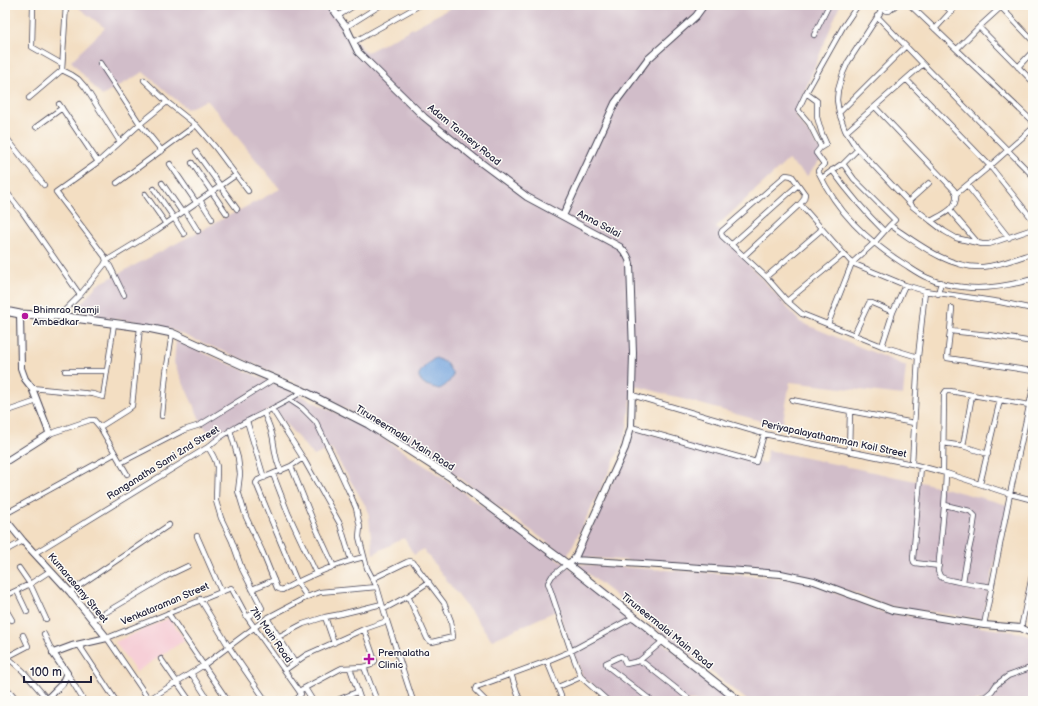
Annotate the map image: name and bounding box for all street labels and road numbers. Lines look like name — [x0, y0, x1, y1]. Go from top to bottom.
street label: Adam Tannery Road — [425, 102, 503, 168]
street label: Anna Salai — [575, 208, 623, 240]
street label: Tiruneermalai Main Road — [353, 403, 457, 473]
street label: Periyapalayathamman Koil Street — [760, 418, 908, 460]
street label: Ranganatha Sami 2nd Street — [105, 423, 221, 503]
street label: Kumarasamy Street — [45, 551, 111, 625]
street label: Venkataraman Street — [119, 580, 211, 628]
street label: Tiruneermalai Main Road — [619, 590, 715, 672]
street label: 7th Main Road — [247, 605, 295, 665]

